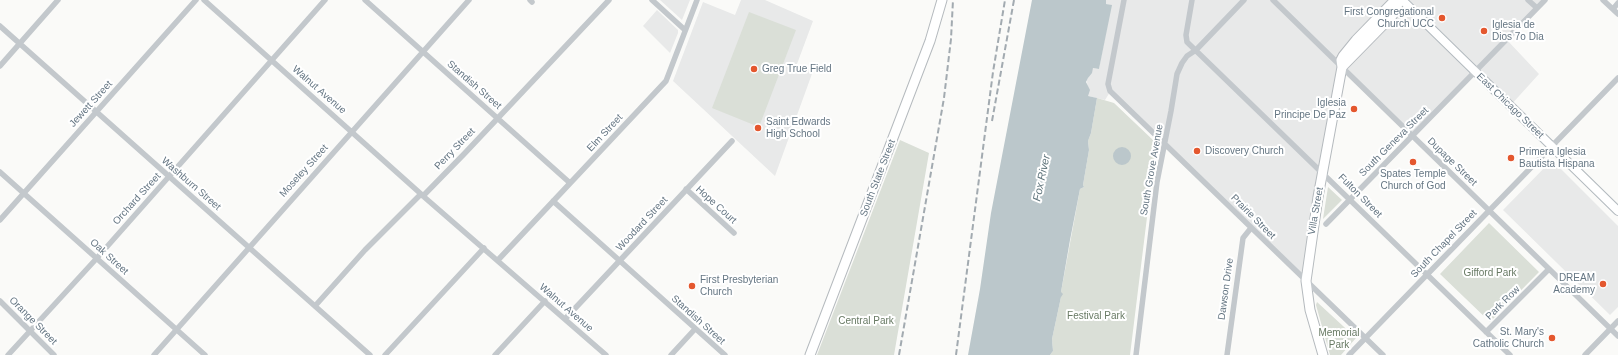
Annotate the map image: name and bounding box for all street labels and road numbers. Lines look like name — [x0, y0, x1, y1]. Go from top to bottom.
street label: Standish Street — [444, 58, 504, 112]
street label: Walnut Avenue — [290, 63, 348, 117]
street label: East Chicago Street — [1474, 71, 1546, 141]
street label: Jewett Street — [67, 78, 115, 130]
street label: South Geneva Street — [1357, 105, 1431, 179]
street label: Elm Street — [585, 112, 625, 154]
street label: South Grove Avenue — [1138, 123, 1166, 217]
street label: Perry Street — [432, 126, 478, 172]
street label: Dupage Street — [1425, 135, 1479, 189]
street label: South State Street — [858, 138, 898, 218]
street label: Moseley Street — [277, 142, 331, 200]
street label: Washburn Street — [159, 155, 223, 213]
street label: Orchard Street — [111, 171, 163, 227]
street label: Fulton Street — [1336, 172, 1384, 220]
street label: Hope Court — [693, 183, 739, 227]
street label: Villa Street — [1306, 186, 1326, 236]
street label: Prairie Street — [1228, 192, 1278, 242]
street label: Woodard Street — [614, 194, 670, 254]
street label: South Chapel Street — [1408, 207, 1480, 281]
street label: Oak Street — [87, 237, 131, 277]
street label: Dawson Drive — [1216, 257, 1236, 321]
street label: Walnut Avenue — [537, 281, 595, 335]
street label: Park Row — [1483, 283, 1523, 323]
street label: Standish Street — [669, 293, 727, 347]
street label: Orange Street — [7, 295, 59, 347]

